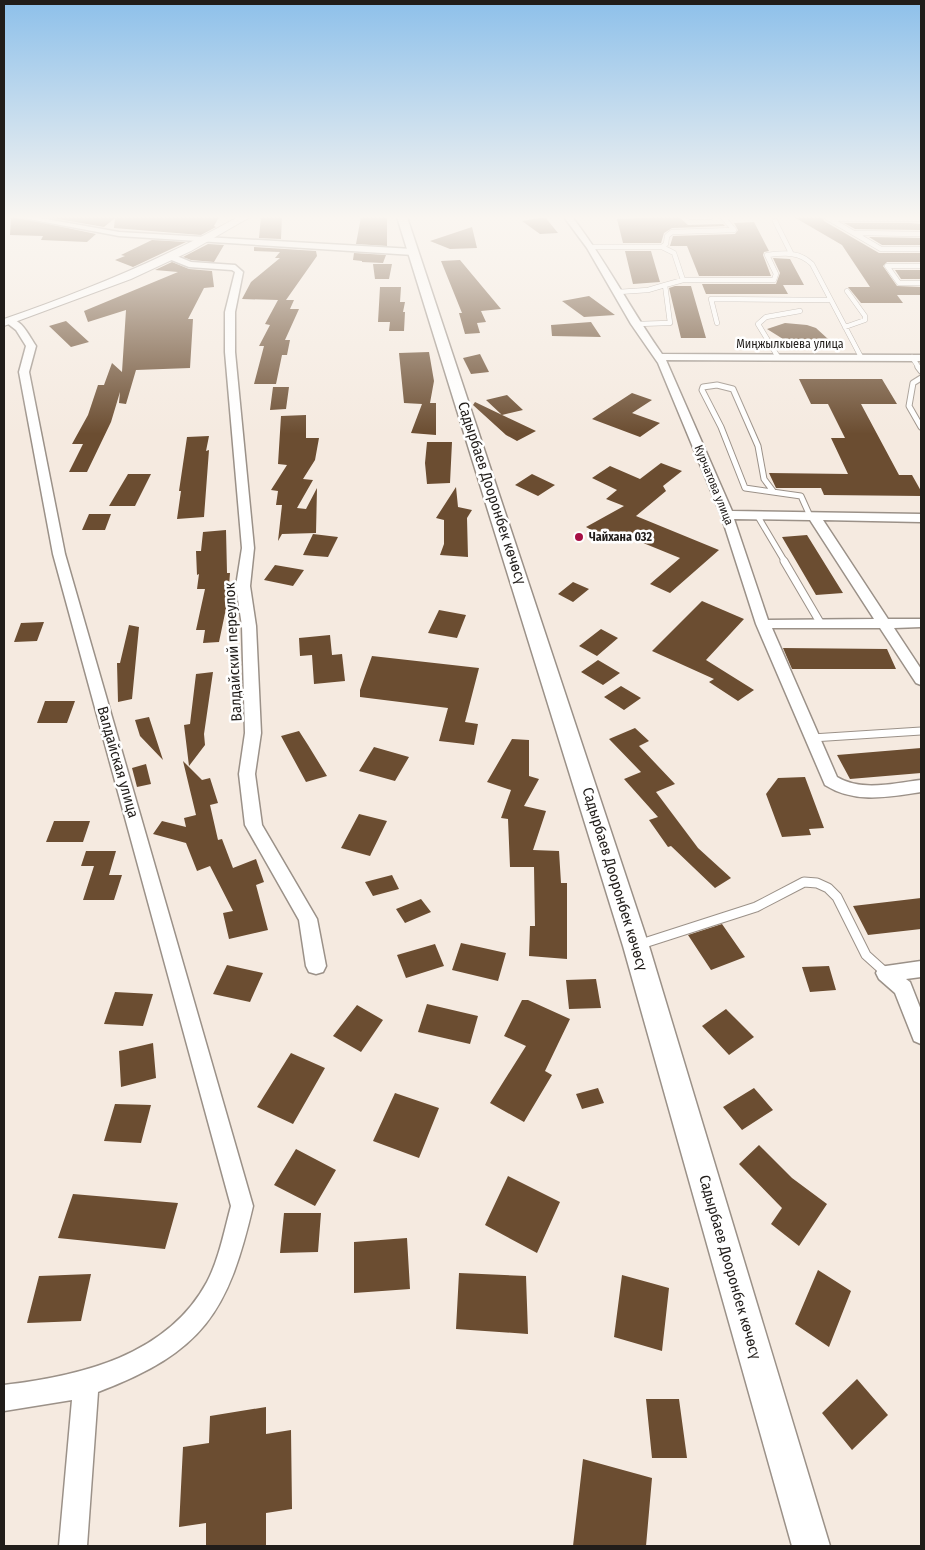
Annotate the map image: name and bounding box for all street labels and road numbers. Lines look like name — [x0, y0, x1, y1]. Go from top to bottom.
street label: Миңжылкыева улица — [736, 337, 844, 351]
street label: Садырбаев Дооронбек көчөсү — [454, 400, 530, 587]
street label: Курчатова улица — [692, 443, 736, 527]
street label: Валдайский переулок — [220, 582, 246, 722]
street label: Валдайская улица — [93, 704, 143, 820]
street label: Садырбаев Дооронбек көчөсү — [579, 785, 652, 973]
street label: Садырбаев Дооронбек көчөсү — [695, 1173, 765, 1361]

